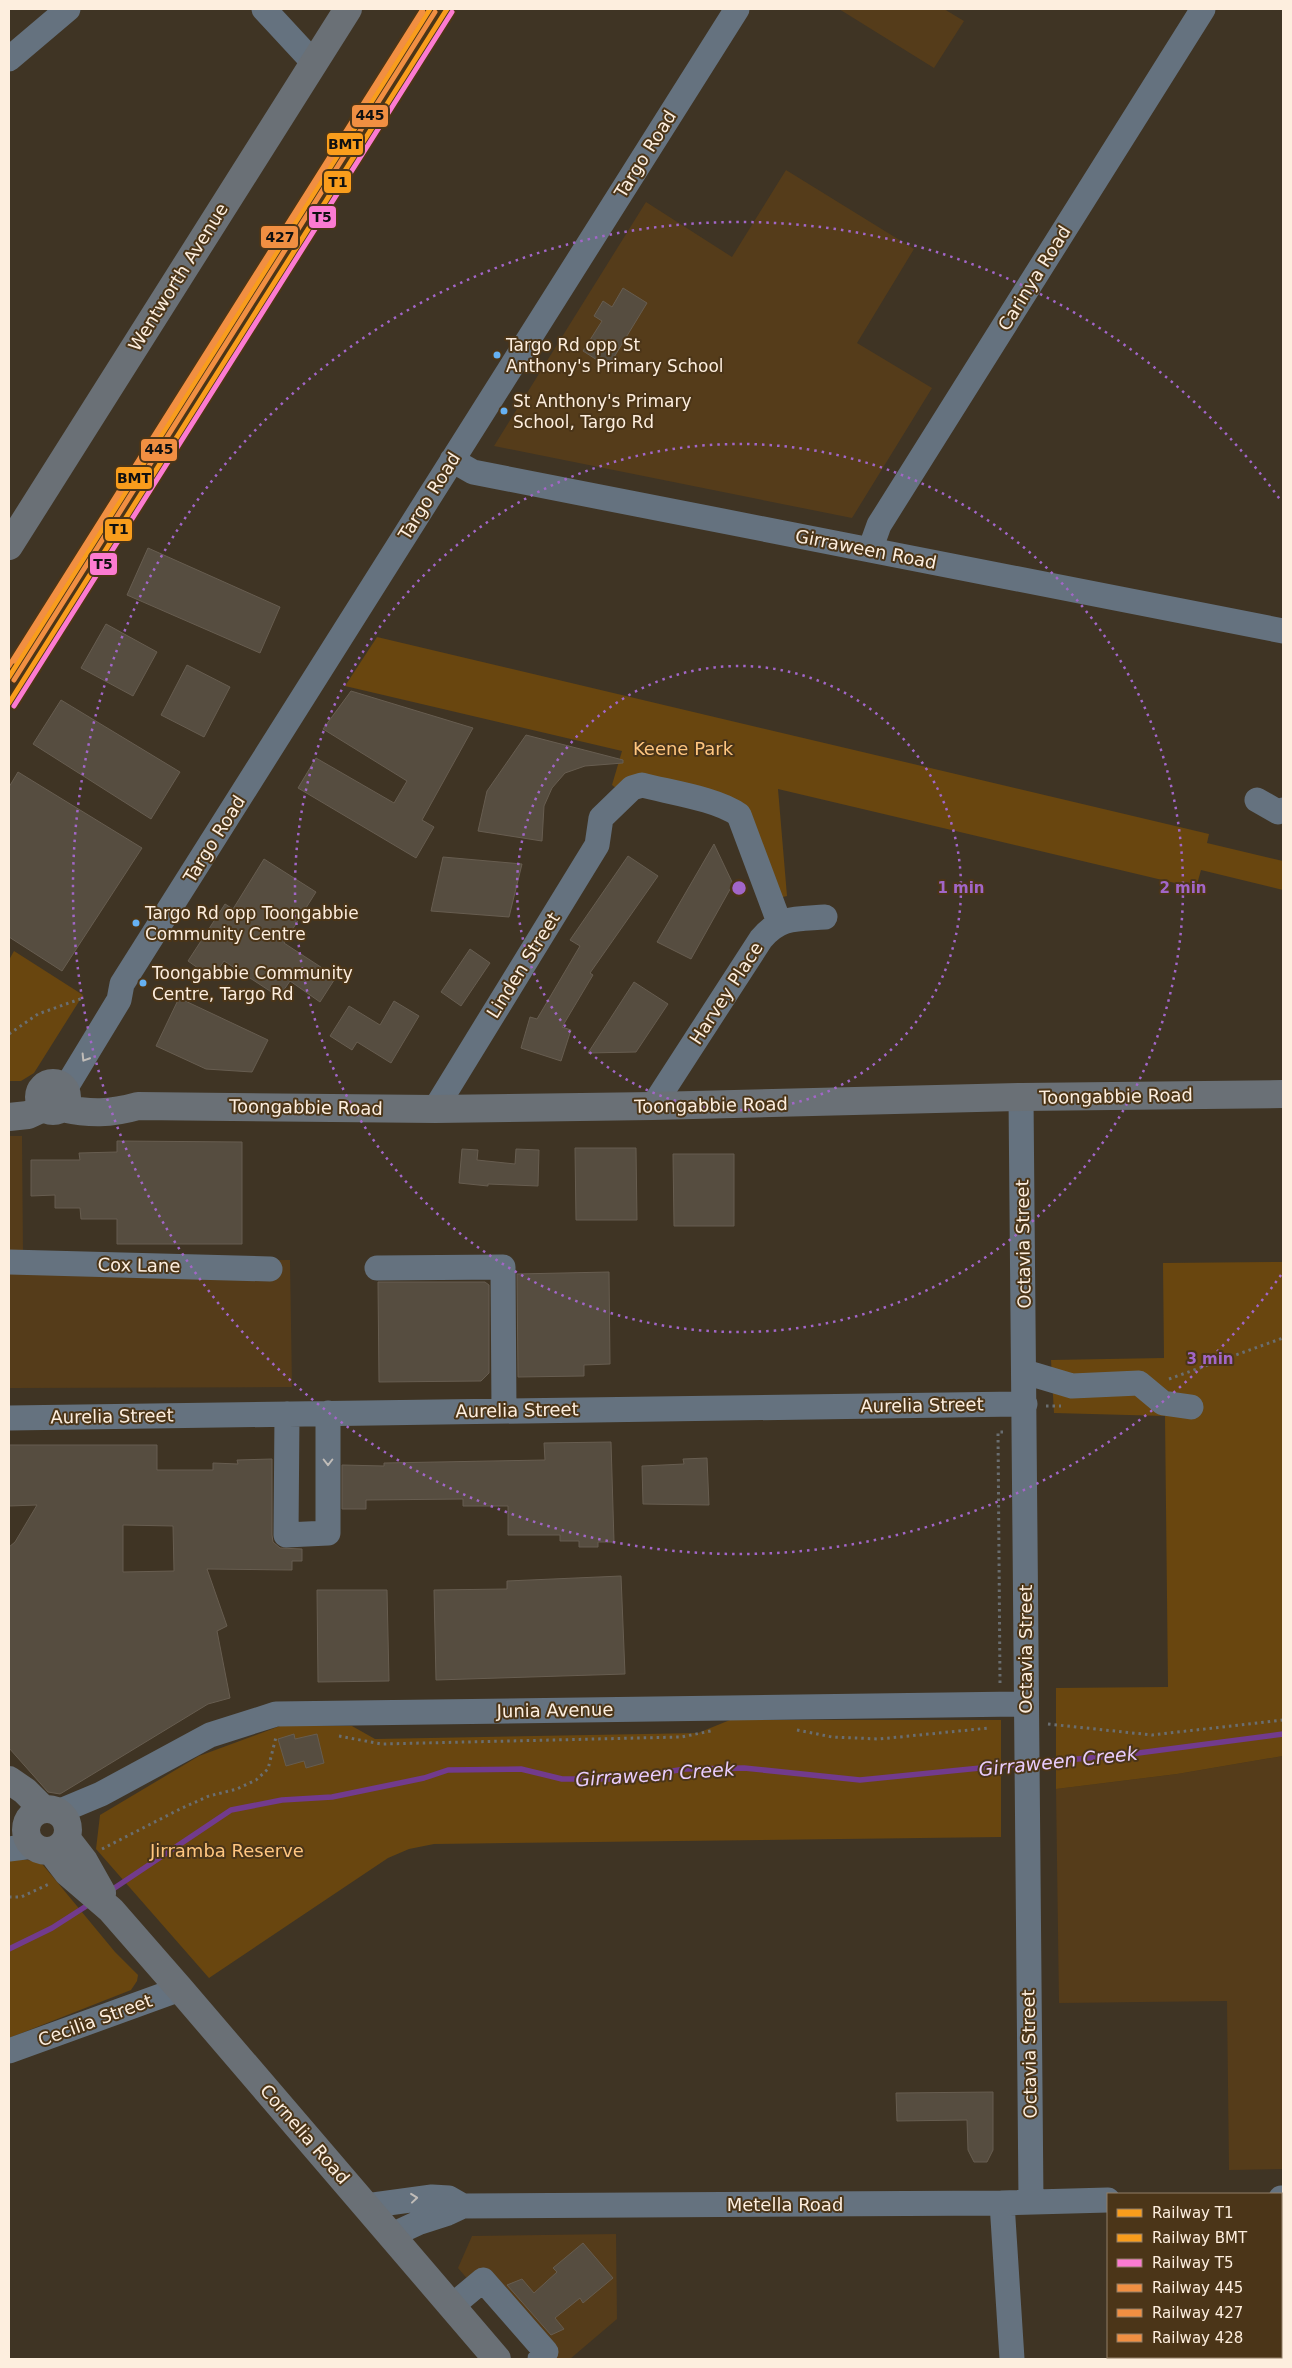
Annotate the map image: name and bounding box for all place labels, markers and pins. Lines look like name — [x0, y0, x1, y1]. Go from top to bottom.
place label: Targo Rd opp St Anthony's Primary School — [505, 335, 724, 376]
marker: Targo Rd opp St Anthony's Primary School — [492, 350, 502, 360]
place label: St Anthony's Primary School, Targo Rd — [513, 391, 692, 432]
marker: St Anthony's Primary School, Targo Rd — [499, 406, 509, 416]
centre of rings — [730, 879, 748, 897]
place label: Targo Rd opp Toongabbie Community Centre — [144, 903, 359, 944]
marker: Targo Rd opp Toongabbie Community Centre — [131, 918, 141, 928]
place label: Toongabbie Community Centre, Targo Rd — [151, 963, 353, 1004]
marker: Toongabbie Community Centre, Targo Rd — [138, 978, 148, 988]

